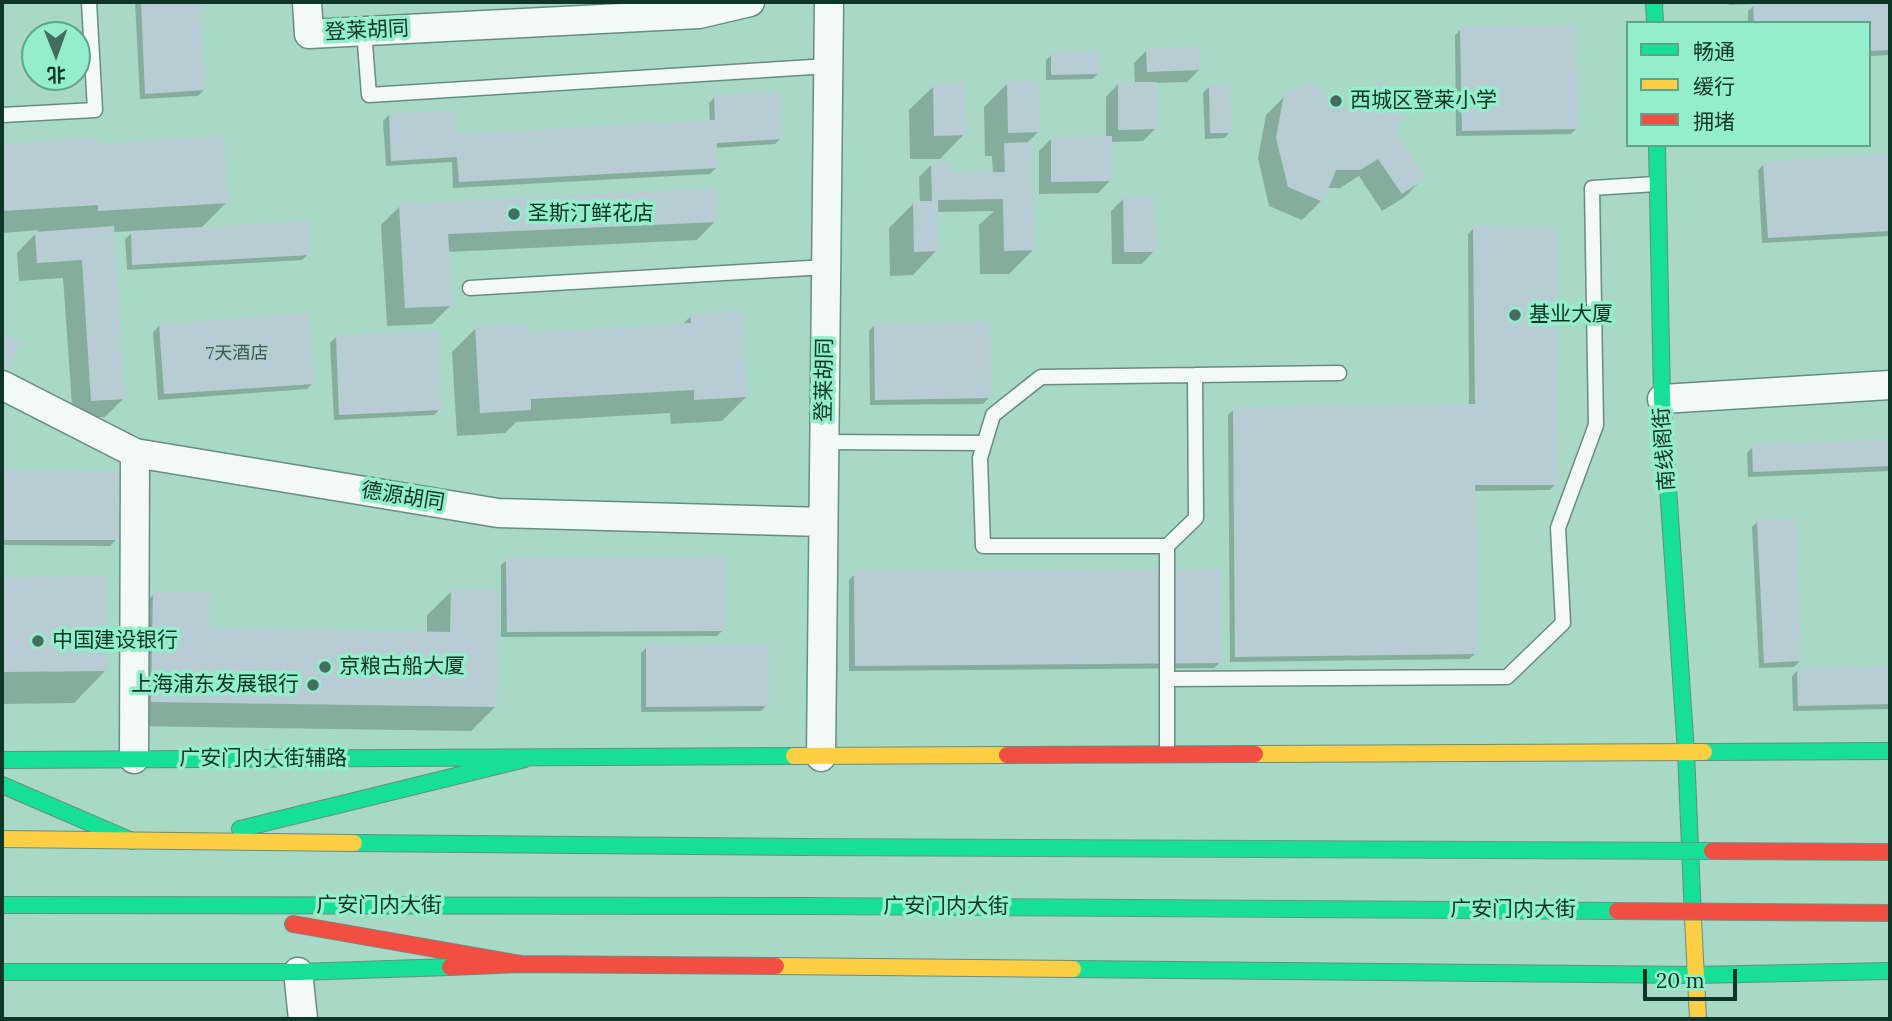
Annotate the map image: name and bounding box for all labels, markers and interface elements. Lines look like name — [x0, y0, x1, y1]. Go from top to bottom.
street label: 登莱胡同 — [324, 16, 410, 46]
north arrow — [21, 21, 91, 91]
legend — [1626, 21, 1871, 147]
text: 畅通 — [1693, 38, 1735, 65]
text: 北 — [47, 63, 66, 87]
text: 缓行 — [1693, 73, 1735, 100]
place label: 西城区登莱小学 — [1350, 88, 1497, 114]
marker: 西城区登莱小学 — [1328, 93, 1344, 109]
text: 拥堵 — [1693, 108, 1735, 135]
place label: 圣斯汀鲜花店 — [528, 201, 654, 227]
marker: 圣斯汀鲜花店 — [506, 206, 522, 222]
place label: 基业大厦 — [1529, 302, 1613, 328]
marker: 基业大厦 — [1507, 307, 1523, 323]
street label: 登莱胡同 — [812, 338, 838, 422]
house number: 7天酒店 — [206, 343, 268, 365]
street label: 南线阁街 — [1650, 406, 1680, 492]
street label: 德源胡同 — [360, 478, 446, 516]
place label: 中国建设银行 — [52, 628, 178, 654]
marker: 中国建设银行 — [30, 633, 46, 649]
place label: 京粮古船大厦 — [339, 654, 465, 680]
marker: 京粮古船大厦 — [317, 659, 333, 675]
place label: 上海浦东发展银行 — [131, 672, 299, 698]
marker: 上海浦东发展银行 — [305, 677, 321, 693]
street label: 广安门内大街辅路 — [179, 746, 347, 772]
street label: 广安门内大街 — [316, 893, 442, 919]
street label: 广安门内大街 — [883, 894, 1009, 920]
street label: 广安门内大街 — [1450, 897, 1576, 923]
scale bar — [1647, 954, 1742, 998]
text: 20 m — [1656, 967, 1705, 994]

